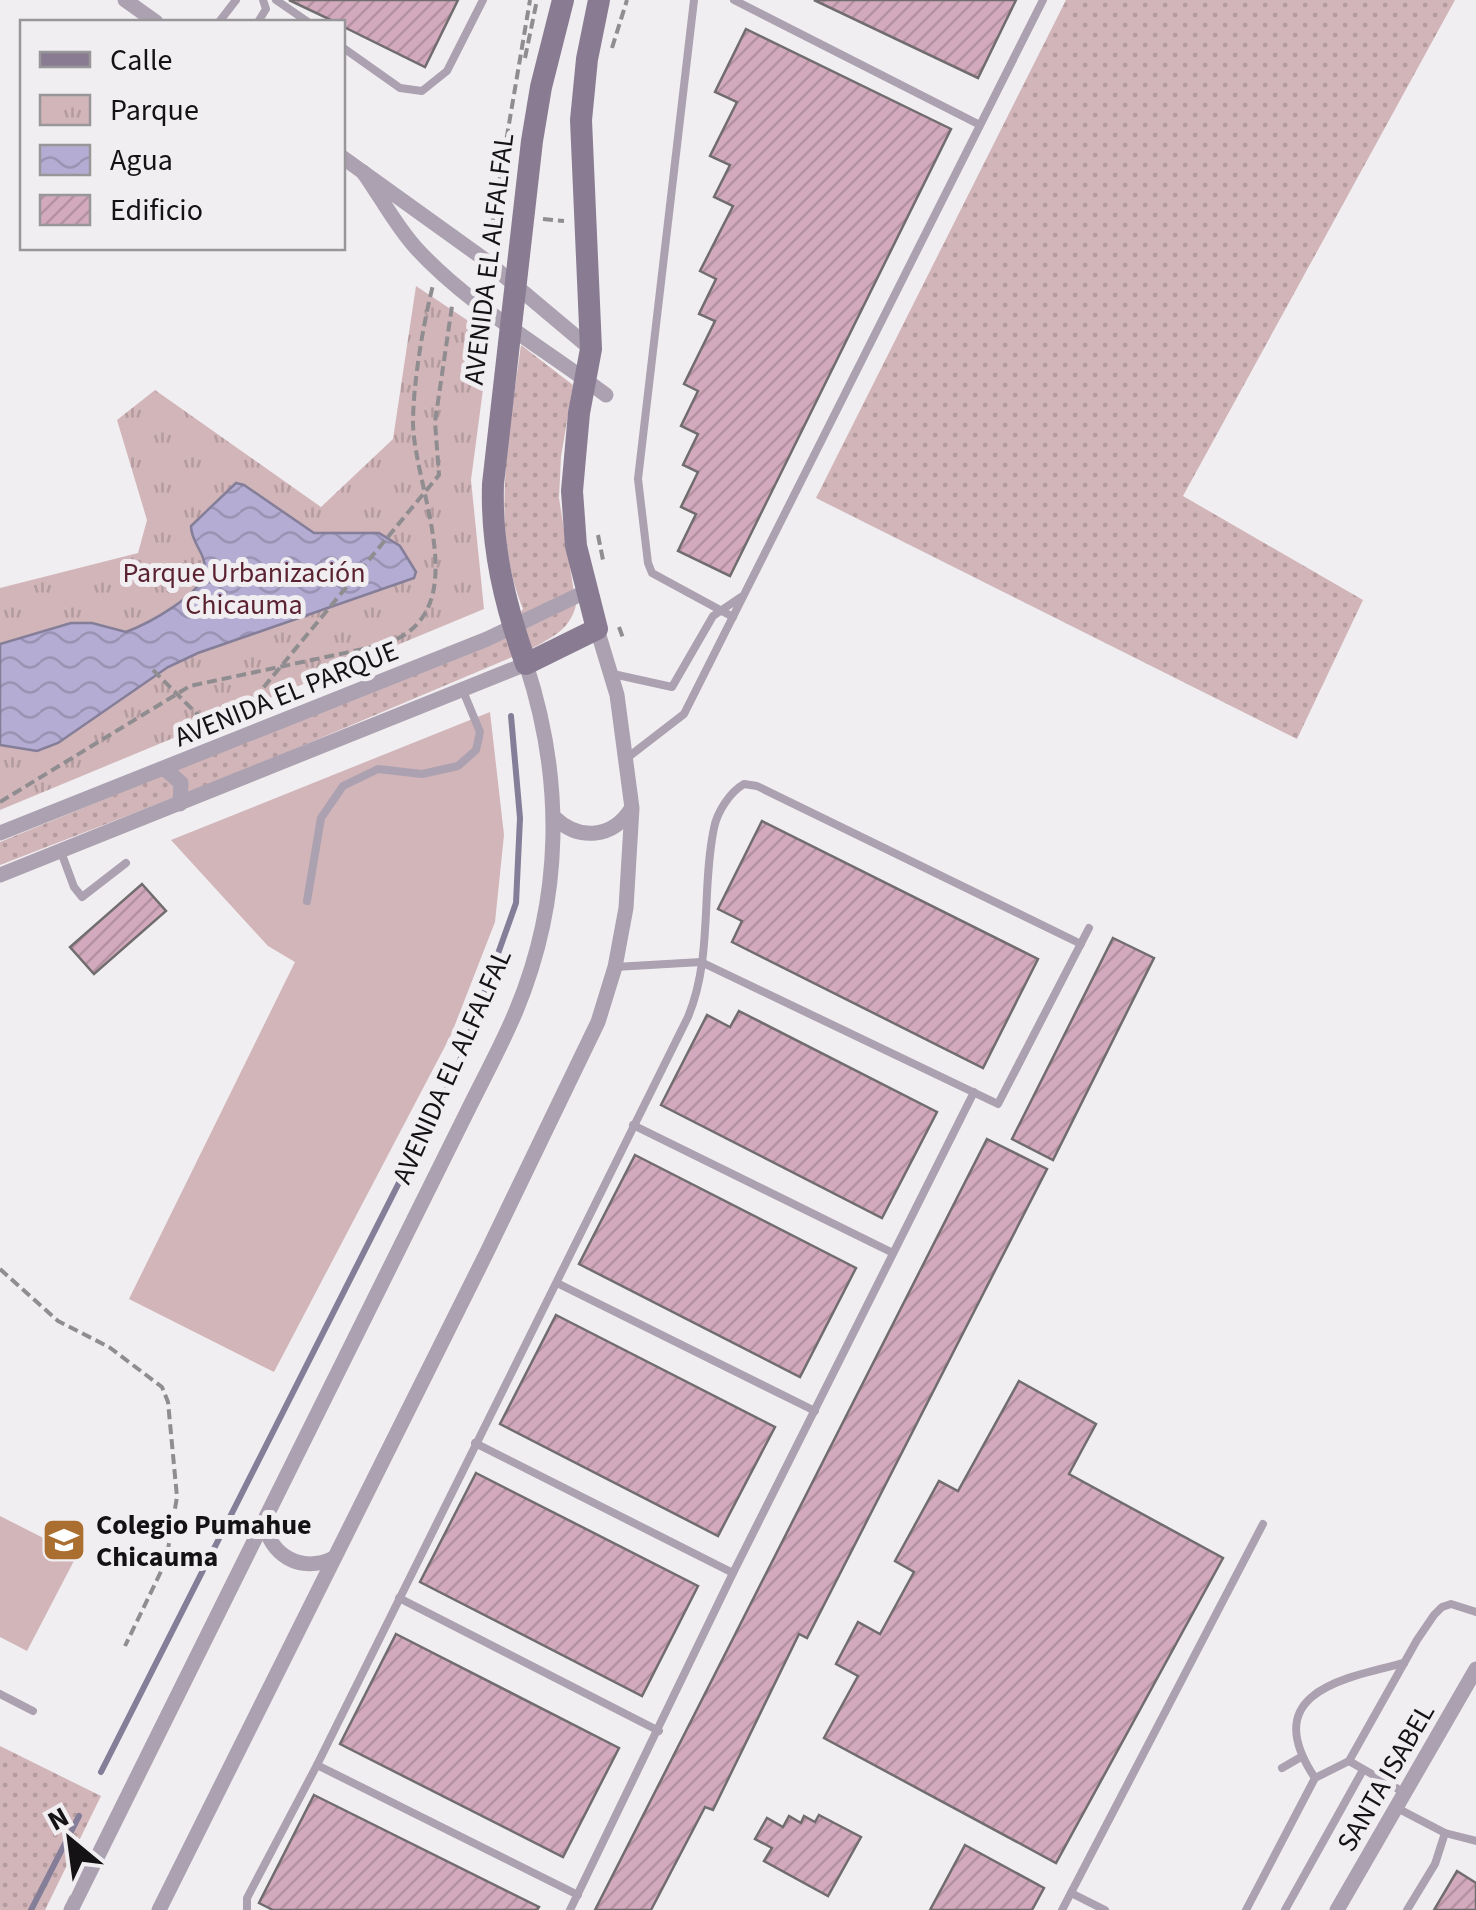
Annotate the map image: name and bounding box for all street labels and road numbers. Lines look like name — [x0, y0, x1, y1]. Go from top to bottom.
street label: AVENIDA EL ALFALFAL — [454, 131, 524, 387]
street label: AVENIDA EL PARQUE — [168, 631, 404, 757]
street label: AVENIDA EL ALFALFAL — [382, 943, 522, 1190]
street label: SANTA ISABEL — [1327, 1696, 1445, 1859]

